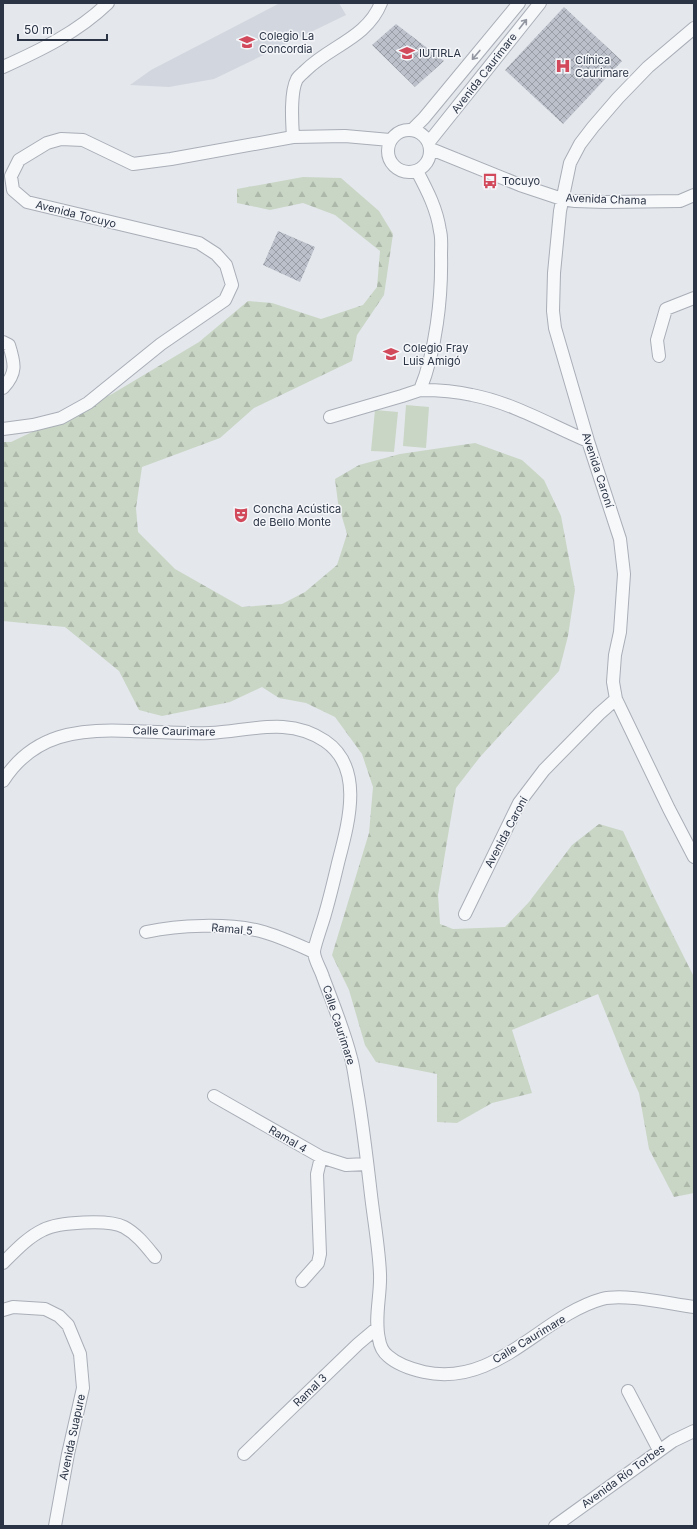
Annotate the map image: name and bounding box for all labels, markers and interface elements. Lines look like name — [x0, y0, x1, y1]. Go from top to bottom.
scale bar — [18, 16, 107, 42]
one-way arrow — [518, 19, 527, 30]
text: 50 m — [24, 22, 53, 37]
place label: Colegio La Concordia — [259, 29, 314, 56]
street label: Avenida Caurimare — [448, 30, 520, 116]
school or university icon: Colegio La Concordia — [238, 33, 256, 51]
school or university icon: IUTIRLA — [398, 44, 416, 62]
place label: IUTIRLA — [419, 46, 461, 60]
one-way arrow — [471, 49, 480, 60]
place label: Clínica Caurimare — [575, 53, 629, 80]
hospital icon: Clínica Caurimare — [554, 57, 572, 75]
bus stop icon: Tocuyo — [481, 172, 499, 190]
place label: Tocuyo — [502, 174, 541, 188]
street label: Avenida Chama — [565, 191, 647, 207]
street label: Avenida Tocuyo — [34, 197, 118, 231]
place label: Colegio Fray Luis Amigó — [403, 341, 468, 368]
school or university icon: Colegio Fray Luis Amigó — [382, 345, 400, 363]
street label: Avenida Caroní — [579, 431, 617, 510]
place label: Concha Acústica de Bello Monte — [253, 502, 341, 529]
theatre icon: Concha Acústica de Bello Monte — [232, 506, 250, 524]
street label: Calle Caurimare — [132, 723, 216, 739]
street label: Avenida Caroní — [481, 794, 531, 870]
street label: Ramal 5 — [211, 920, 254, 938]
street label: Calle Caurimare — [320, 983, 358, 1067]
street label: Ramal 4 — [266, 1122, 310, 1156]
street label: Calle Caurimare — [490, 1312, 568, 1366]
street label: Ramal 3 — [290, 1370, 330, 1409]
street label: Avenida Suapure — [56, 1393, 88, 1481]
street label: Avenida Río Torbes — [578, 1441, 668, 1511]

